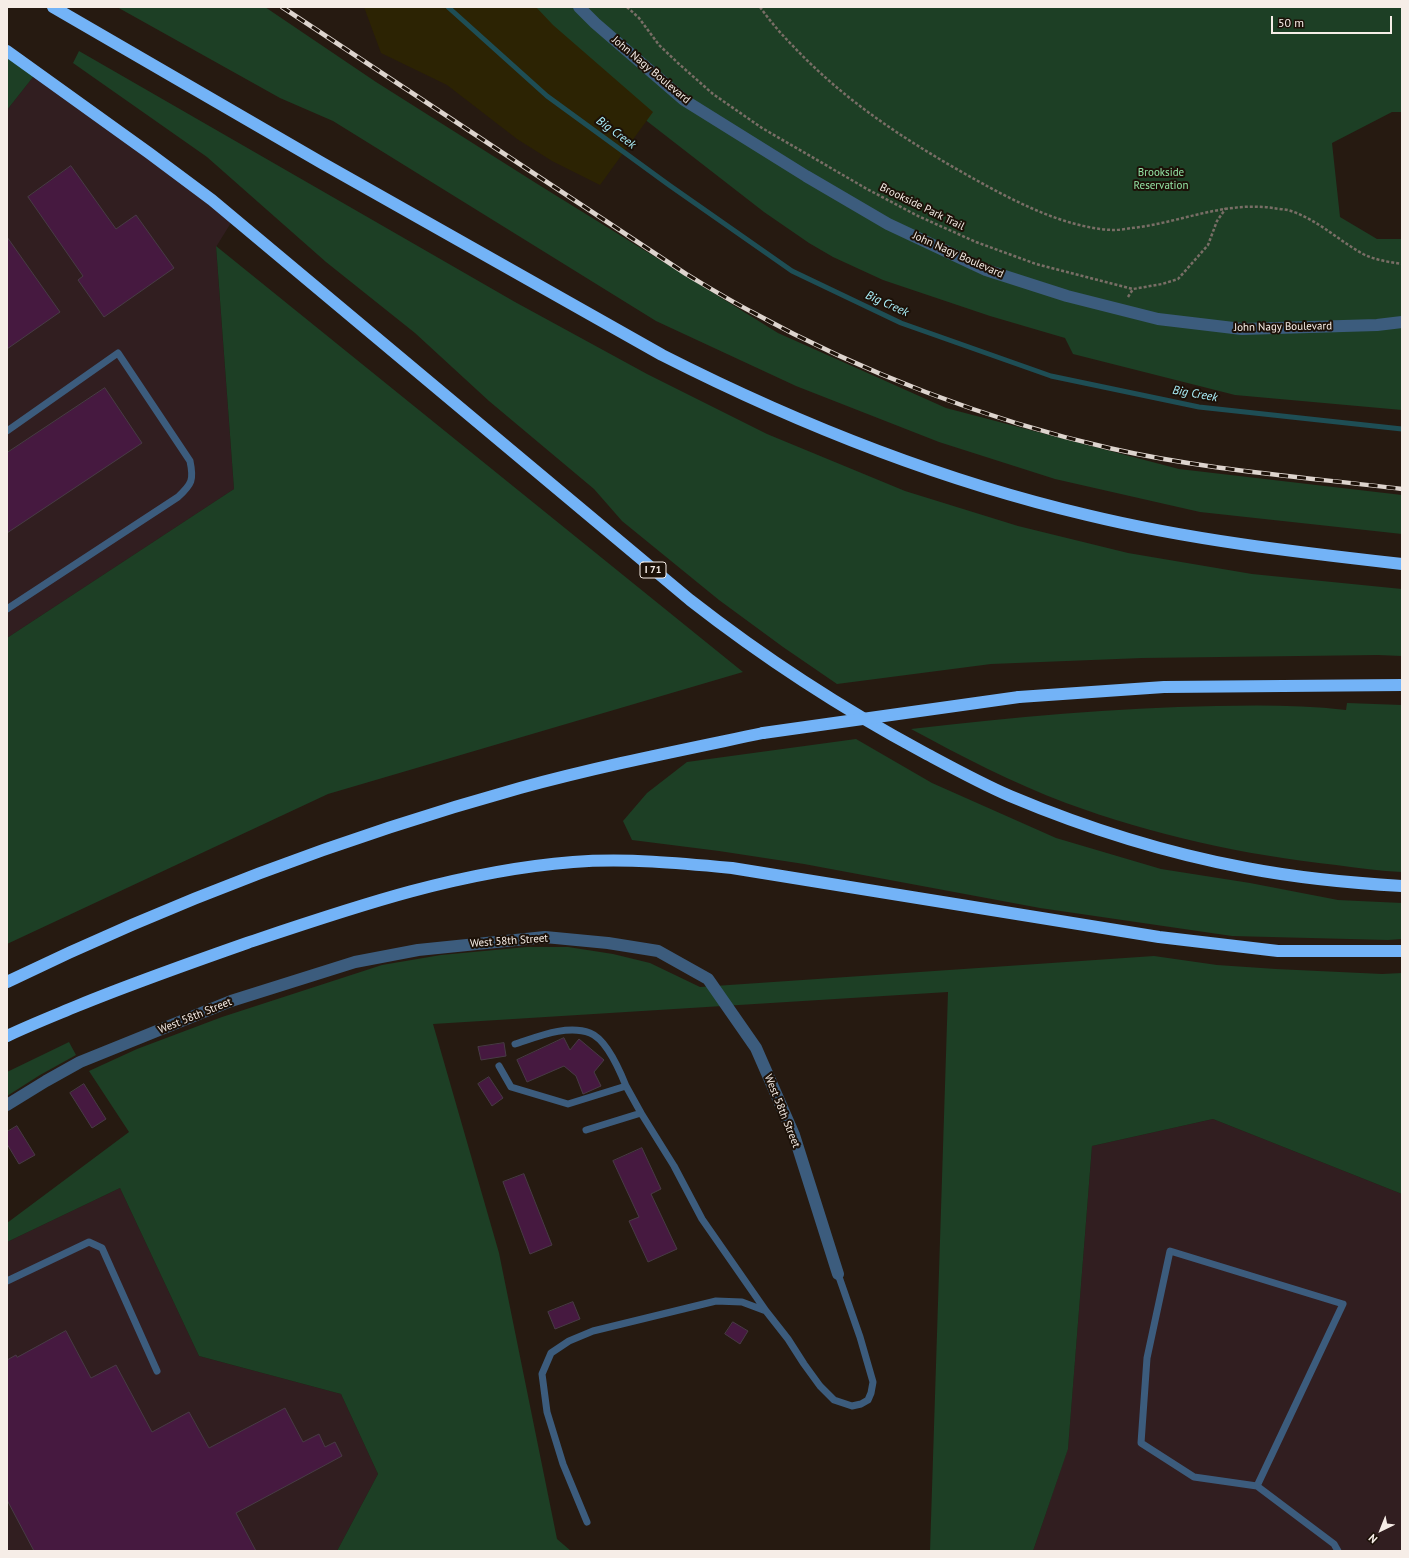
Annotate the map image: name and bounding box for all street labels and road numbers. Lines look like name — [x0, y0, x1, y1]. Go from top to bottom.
street label: John Nagy Boulevard — [609, 33, 693, 107]
street label: Brookside Park Trail — [877, 181, 967, 233]
street label: John Nagy Boulevard — [910, 229, 1006, 281]
street label: John Nagy Boulevard — [1234, 320, 1332, 334]
road number: I 71 — [640, 562, 666, 578]
street label: West 58th Street — [469, 932, 549, 950]
street label: West 58th Street — [156, 995, 234, 1037]
street label: West 58th Street — [761, 1072, 803, 1150]

